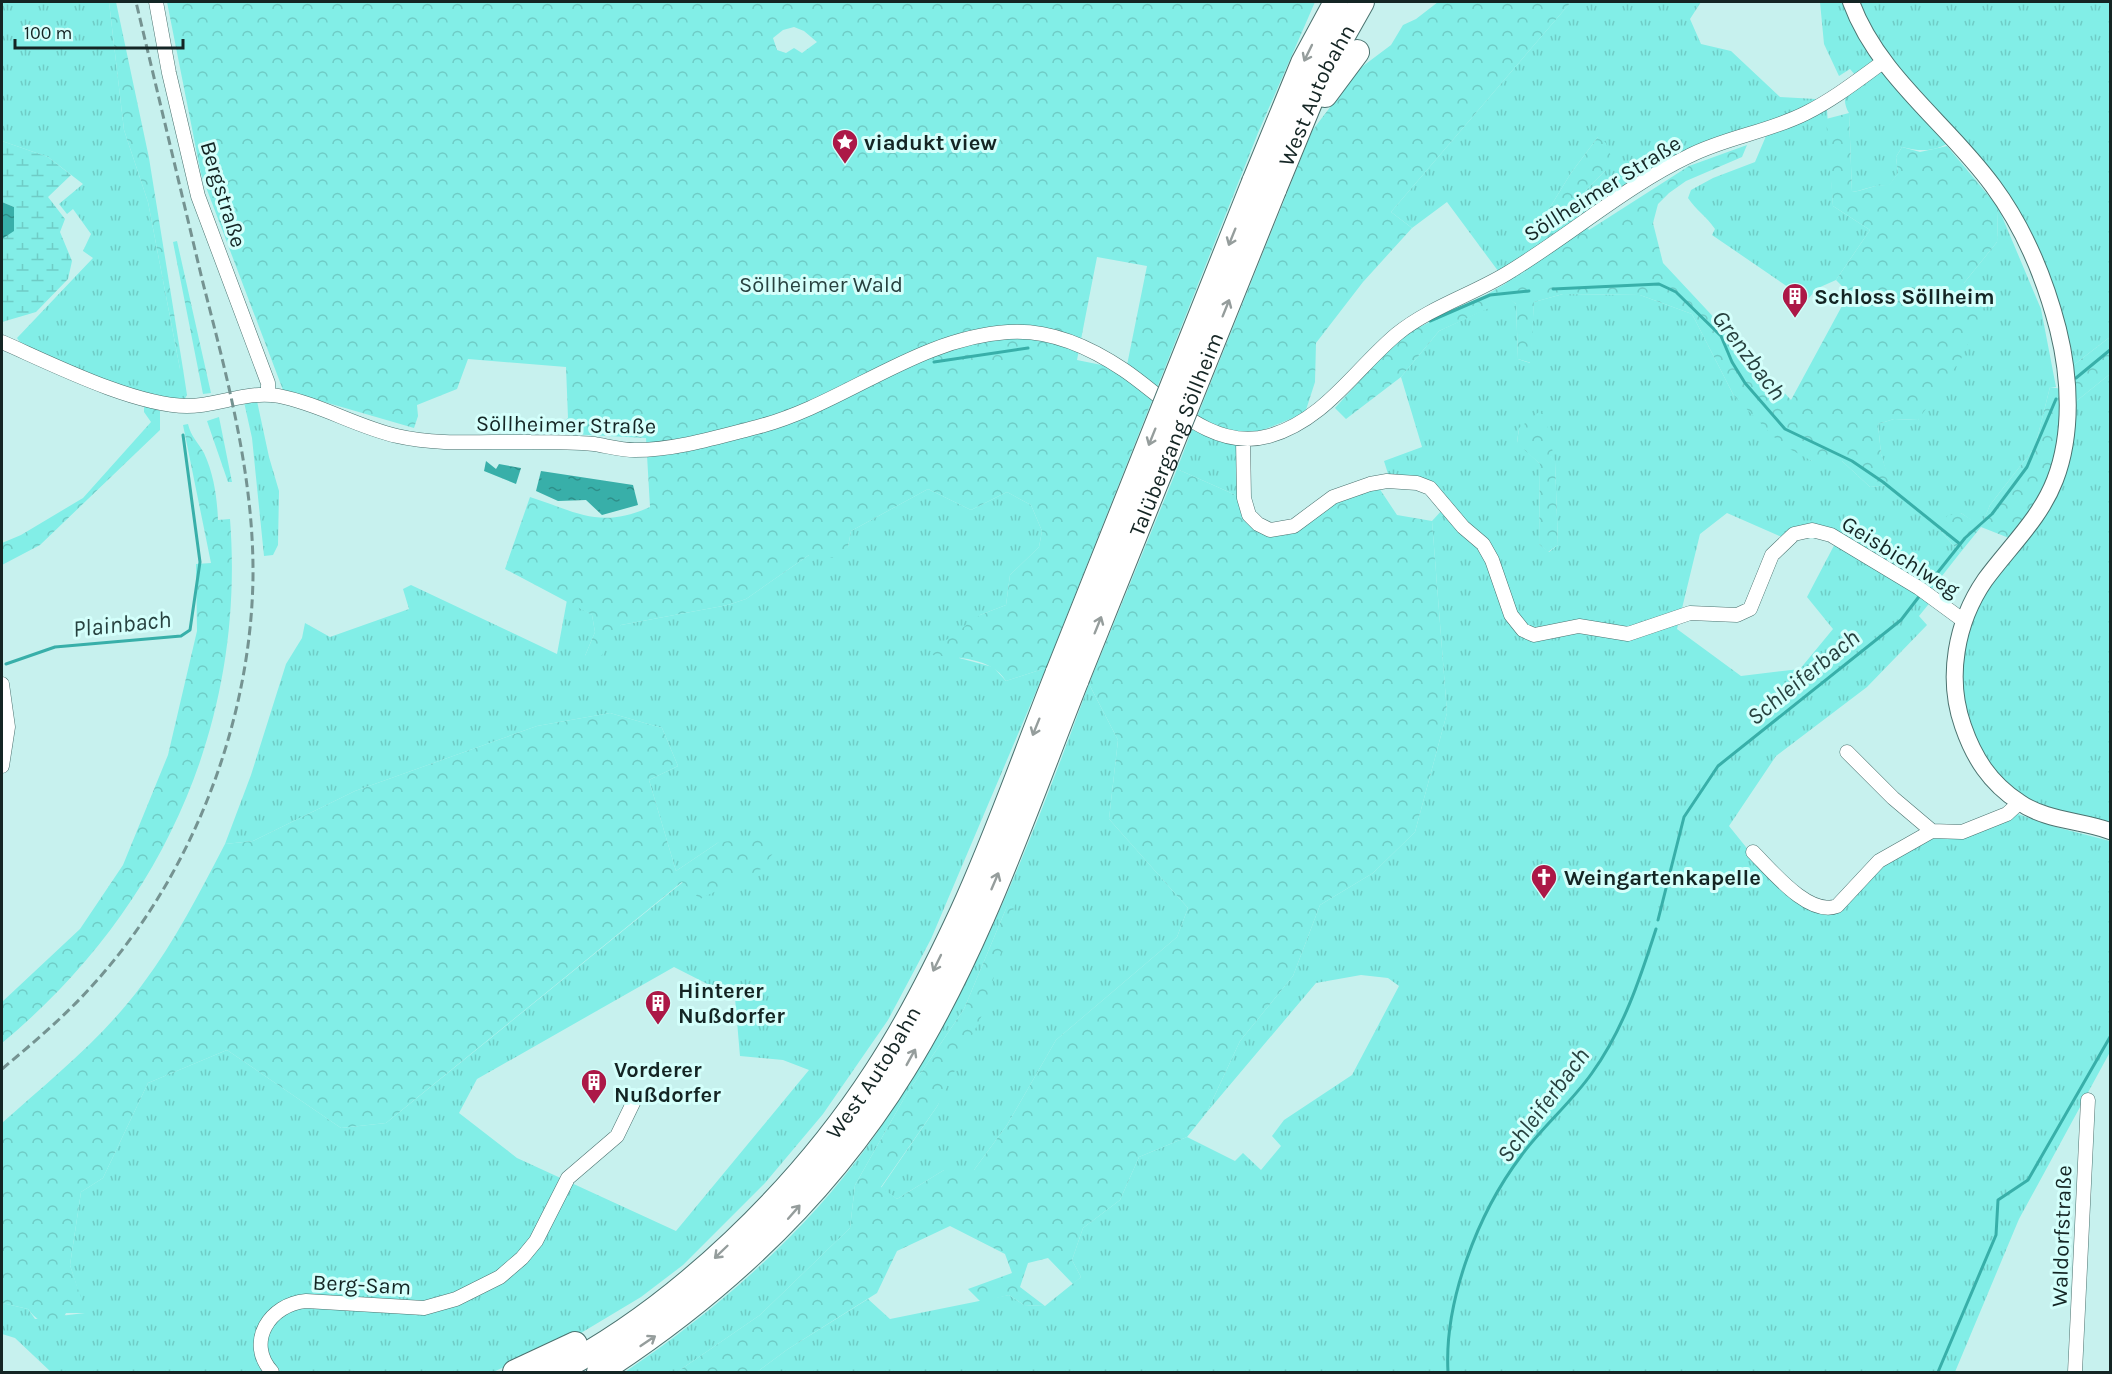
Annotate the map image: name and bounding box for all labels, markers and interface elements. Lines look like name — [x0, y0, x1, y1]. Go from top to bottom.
scale bar — [15, 12, 183, 50]
street label: West Autobahn — [1273, 20, 1361, 170]
text: 100 m — [24, 22, 72, 44]
one-way arrow — [1302, 44, 1314, 62]
place icon: viadukt view — [830, 127, 860, 165]
place label: viadukt view — [864, 130, 997, 156]
street label: Söllheimer Straße — [1519, 130, 1686, 248]
street label: Bergstraße — [195, 138, 252, 251]
one-way arrow — [1226, 227, 1237, 245]
park label: Söllheimer Wald — [739, 272, 903, 298]
building icon: Schloss Söllheim — [1780, 281, 1810, 319]
place label: Schloss Söllheim — [1814, 284, 1995, 310]
one-way arrow — [1221, 299, 1232, 318]
water label: Grenzbach — [1706, 304, 1792, 406]
street label: Talübergang Söllheim — [1124, 329, 1229, 540]
street label: Söllheimer Straße — [476, 410, 656, 440]
one-way arrow — [1146, 427, 1157, 446]
street label: Geisbichlweg — [1837, 510, 1965, 604]
water label: Plainbach — [72, 605, 172, 643]
one-way arrow — [1093, 616, 1104, 635]
water label: Schleiferbach — [1741, 623, 1865, 731]
one-way arrow — [1030, 717, 1041, 735]
church icon: Weingartenkapelle — [1529, 862, 1559, 900]
place label: Weingartenkapelle — [1564, 865, 1761, 891]
one-way arrow — [990, 873, 1001, 891]
one-way arrow — [931, 953, 942, 971]
place label: Hinterer Nußdorfer — [678, 978, 785, 1029]
building icon: Hinterer Nußdorfer — [643, 988, 673, 1026]
street label: West Autobahn — [821, 1002, 927, 1144]
water label: Schleiferbach — [1491, 1042, 1595, 1168]
one-way arrow — [905, 1049, 917, 1066]
place label: Vorderer Nußdorfer — [614, 1057, 721, 1108]
building icon: Vorderer Nußdorfer — [579, 1067, 609, 1105]
street label: Waldorfstraße — [2047, 1165, 2077, 1307]
one-way arrow — [787, 1205, 801, 1220]
one-way arrow — [714, 1245, 729, 1259]
street label: Berg-Sam — [312, 1269, 412, 1301]
one-way arrow — [639, 1334, 656, 1347]

